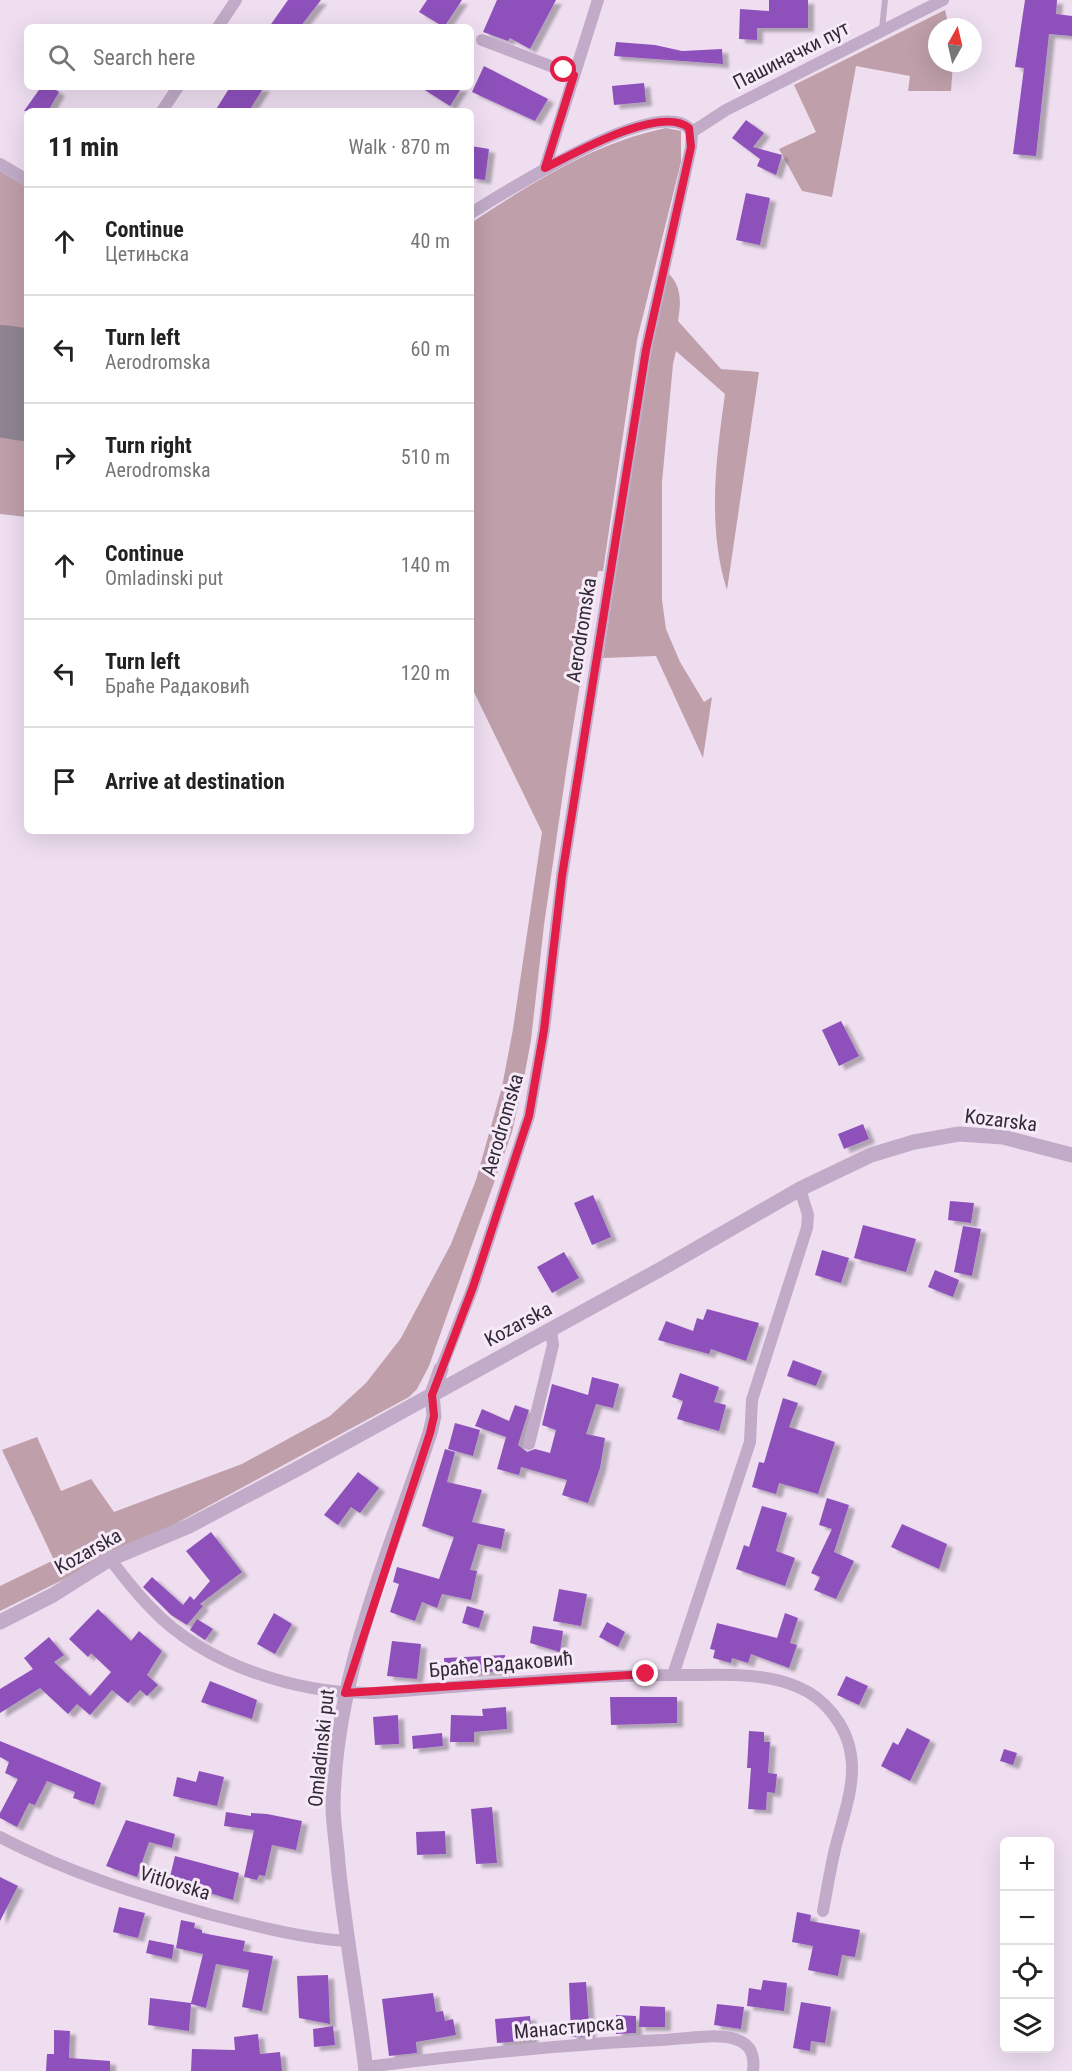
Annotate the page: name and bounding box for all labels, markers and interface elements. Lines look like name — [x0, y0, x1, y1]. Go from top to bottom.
street label: Пашиначки пут — [729, 15, 853, 95]
north arrow — [928, 18, 982, 72]
search box — [24, 24, 474, 90]
icon: search — [45, 41, 78, 74]
text: Search here — [93, 45, 195, 70]
route start — [550, 56, 576, 82]
text: 11 min — [48, 132, 119, 162]
text: Walk · 870 m — [349, 135, 450, 159]
text: Continue — [105, 217, 184, 242]
icon: ahead — [48, 225, 81, 258]
text: 40 m — [411, 229, 450, 253]
text: Цетињска — [105, 242, 189, 266]
text: Turn left — [105, 325, 180, 350]
icon: left — [48, 333, 81, 366]
text: 60 m — [411, 337, 450, 361]
text: Aerodromska — [105, 350, 210, 374]
text: Turn right — [105, 433, 192, 458]
icon: right — [48, 441, 81, 474]
text: 510 m — [401, 445, 450, 469]
text: Aerodromska — [105, 458, 210, 482]
text: Continue — [105, 541, 184, 566]
icon: ahead — [48, 549, 81, 582]
text: 140 m — [401, 553, 450, 577]
text: Omladinski put — [105, 566, 223, 590]
street label: Aerodromska — [561, 576, 601, 684]
text: Turn left — [105, 649, 180, 674]
icon: left — [48, 657, 81, 690]
text: 120 m — [401, 661, 450, 685]
text: Браће Радаковић — [105, 674, 250, 698]
icon: arrive — [48, 765, 81, 798]
text: Arrive at destination — [105, 769, 285, 794]
street label: Aerodromska — [476, 1071, 528, 1179]
street label: Kozarska — [963, 1104, 1039, 1136]
street label: Kozarska — [480, 1296, 556, 1352]
street label: Kozarska — [50, 1523, 126, 1579]
street label: Браће Радаковић — [428, 1646, 574, 1682]
route end — [632, 1660, 658, 1686]
street label: Omladinski put — [303, 1688, 339, 1808]
map controls — [1000, 1837, 1054, 2053]
button: + — [1000, 1837, 1054, 1891]
street label: Vitlovska — [137, 1861, 213, 1905]
button: − — [1000, 1891, 1054, 1945]
button: locate — [1000, 1945, 1054, 1999]
button: layers — [1000, 1999, 1054, 2053]
street label: Манастирска — [513, 2010, 625, 2044]

